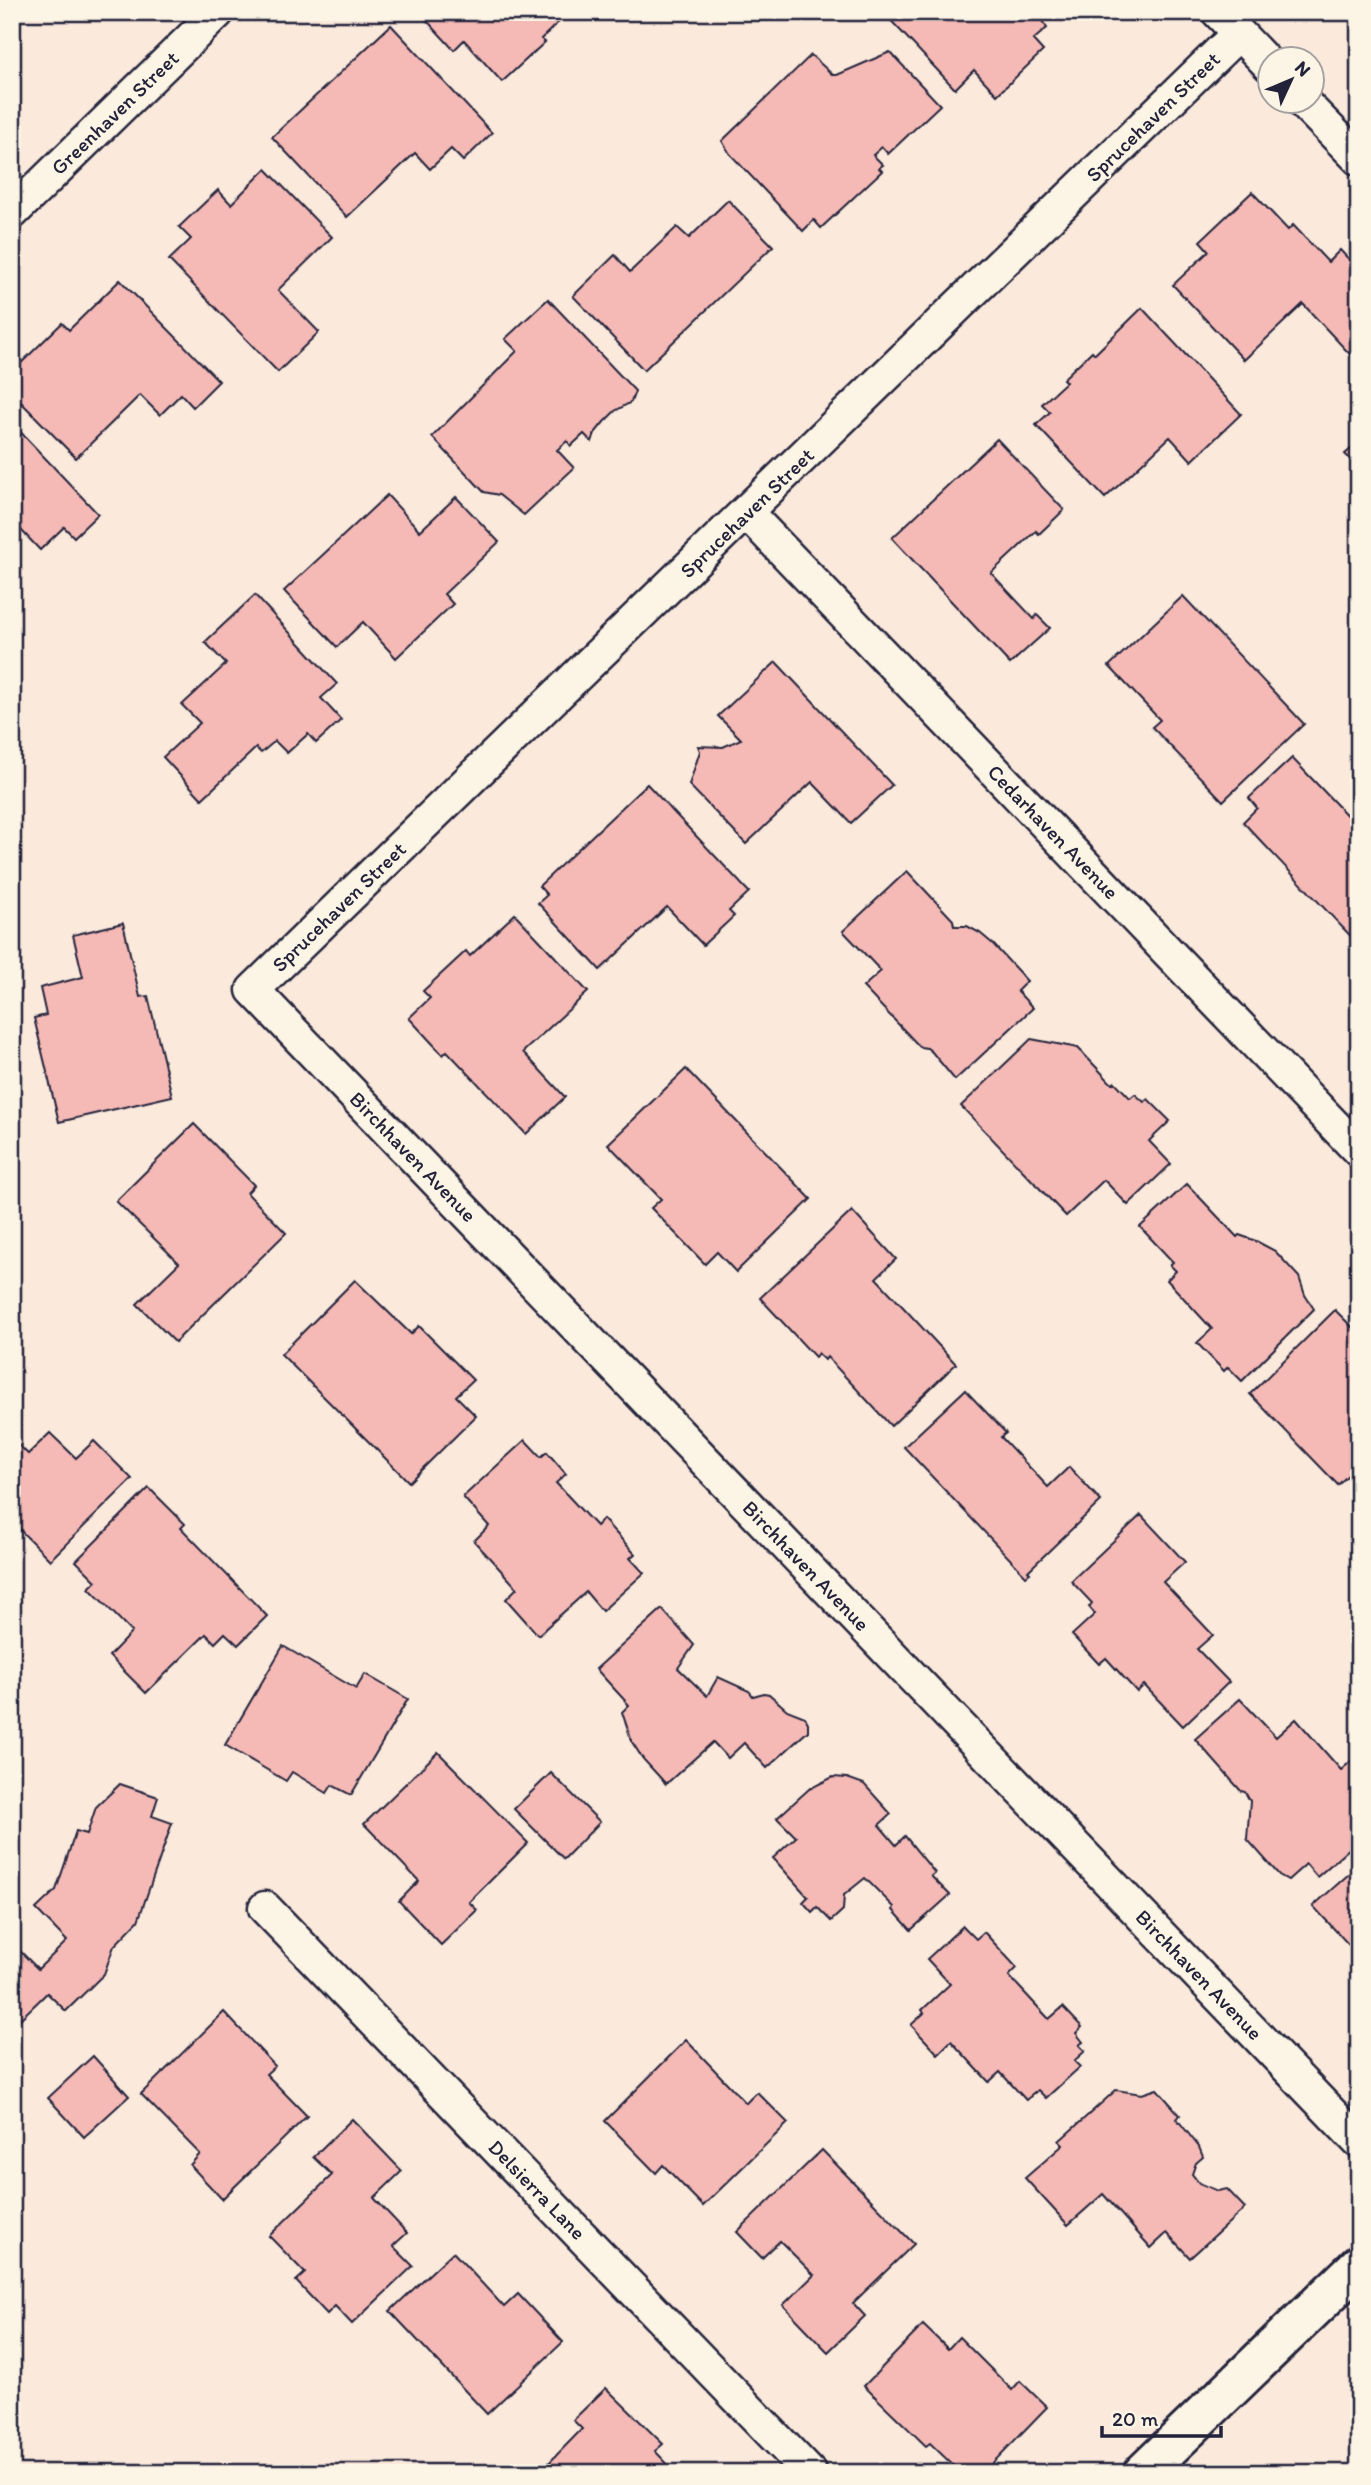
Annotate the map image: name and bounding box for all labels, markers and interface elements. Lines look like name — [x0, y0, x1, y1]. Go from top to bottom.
street label: Greenhaven Street — [46, 45, 184, 180]
street label: Sprucehaven Street — [1081, 46, 1225, 187]
north arrow — [1256, 46, 1326, 116]
text: N — [1290, 56, 1316, 81]
street label: Sprucehaven Street — [675, 442, 819, 583]
street label: Cedarhaven Avenue — [983, 759, 1124, 904]
street label: Sprucehaven Street — [267, 836, 411, 977]
street label: Birchhaven Avenue — [345, 1086, 482, 1227]
street label: Birchhaven Avenue — [738, 1495, 875, 1636]
street label: Birchhaven Avenue — [1131, 1904, 1268, 2045]
street label: Delsierra Lane — [483, 2134, 591, 2245]
scale bar — [1102, 2394, 1220, 2438]
text: 20 m — [1112, 2406, 1159, 2431]

